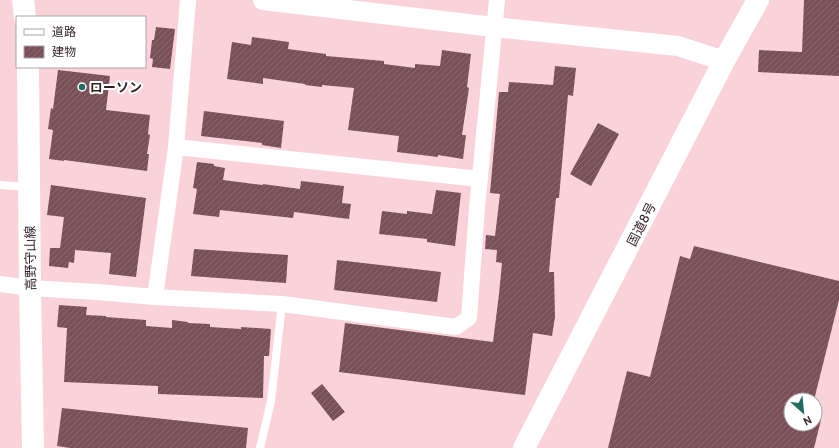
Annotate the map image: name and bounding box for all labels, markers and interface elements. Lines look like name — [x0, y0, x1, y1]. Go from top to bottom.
legend — [16, 16, 146, 68]
text: 道路 — [52, 24, 76, 39]
text: 建物 — [52, 44, 76, 59]
place label: ローソン — [90, 79, 142, 95]
marker: ローソン — [77, 82, 87, 92]
street label: 国道8号 — [623, 199, 659, 249]
street label: 高野守山線 — [21, 225, 39, 291]
north arrow — [783, 392, 823, 432]
text: N — [801, 413, 814, 429]

